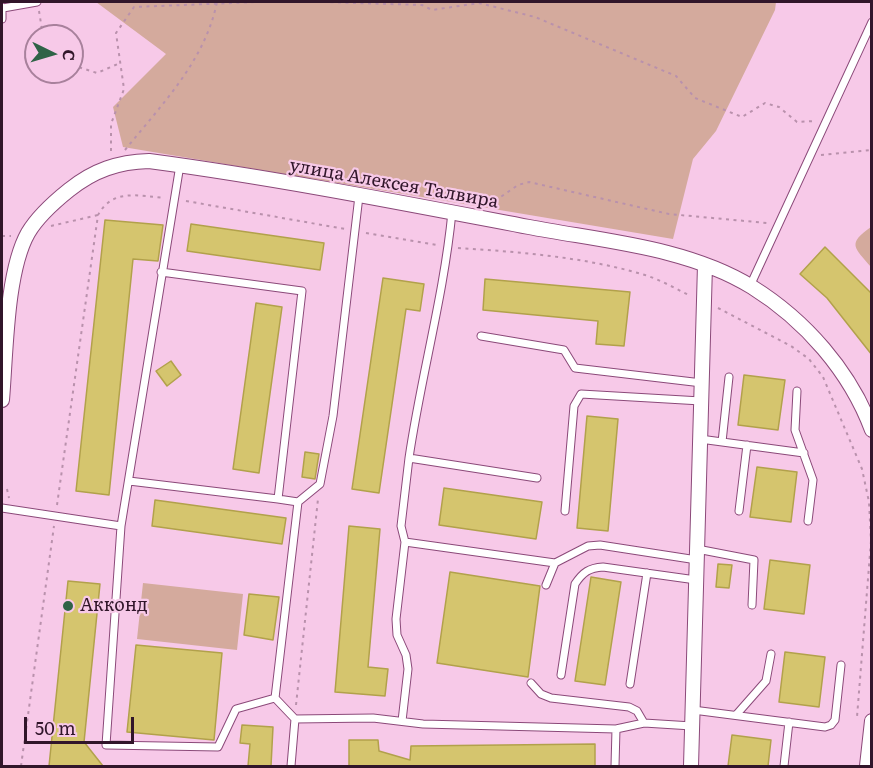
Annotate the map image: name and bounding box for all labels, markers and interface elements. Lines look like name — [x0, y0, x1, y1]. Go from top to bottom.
north arrow — [24, 24, 84, 84]
text: С — [57, 49, 82, 62]
street label: улица Алексея Талвира — [288, 155, 500, 213]
place label: Акконд — [80, 595, 148, 617]
marker: Акконд — [61, 599, 75, 613]
scale bar — [27, 705, 136, 743]
text: 50 m — [35, 714, 76, 741]

